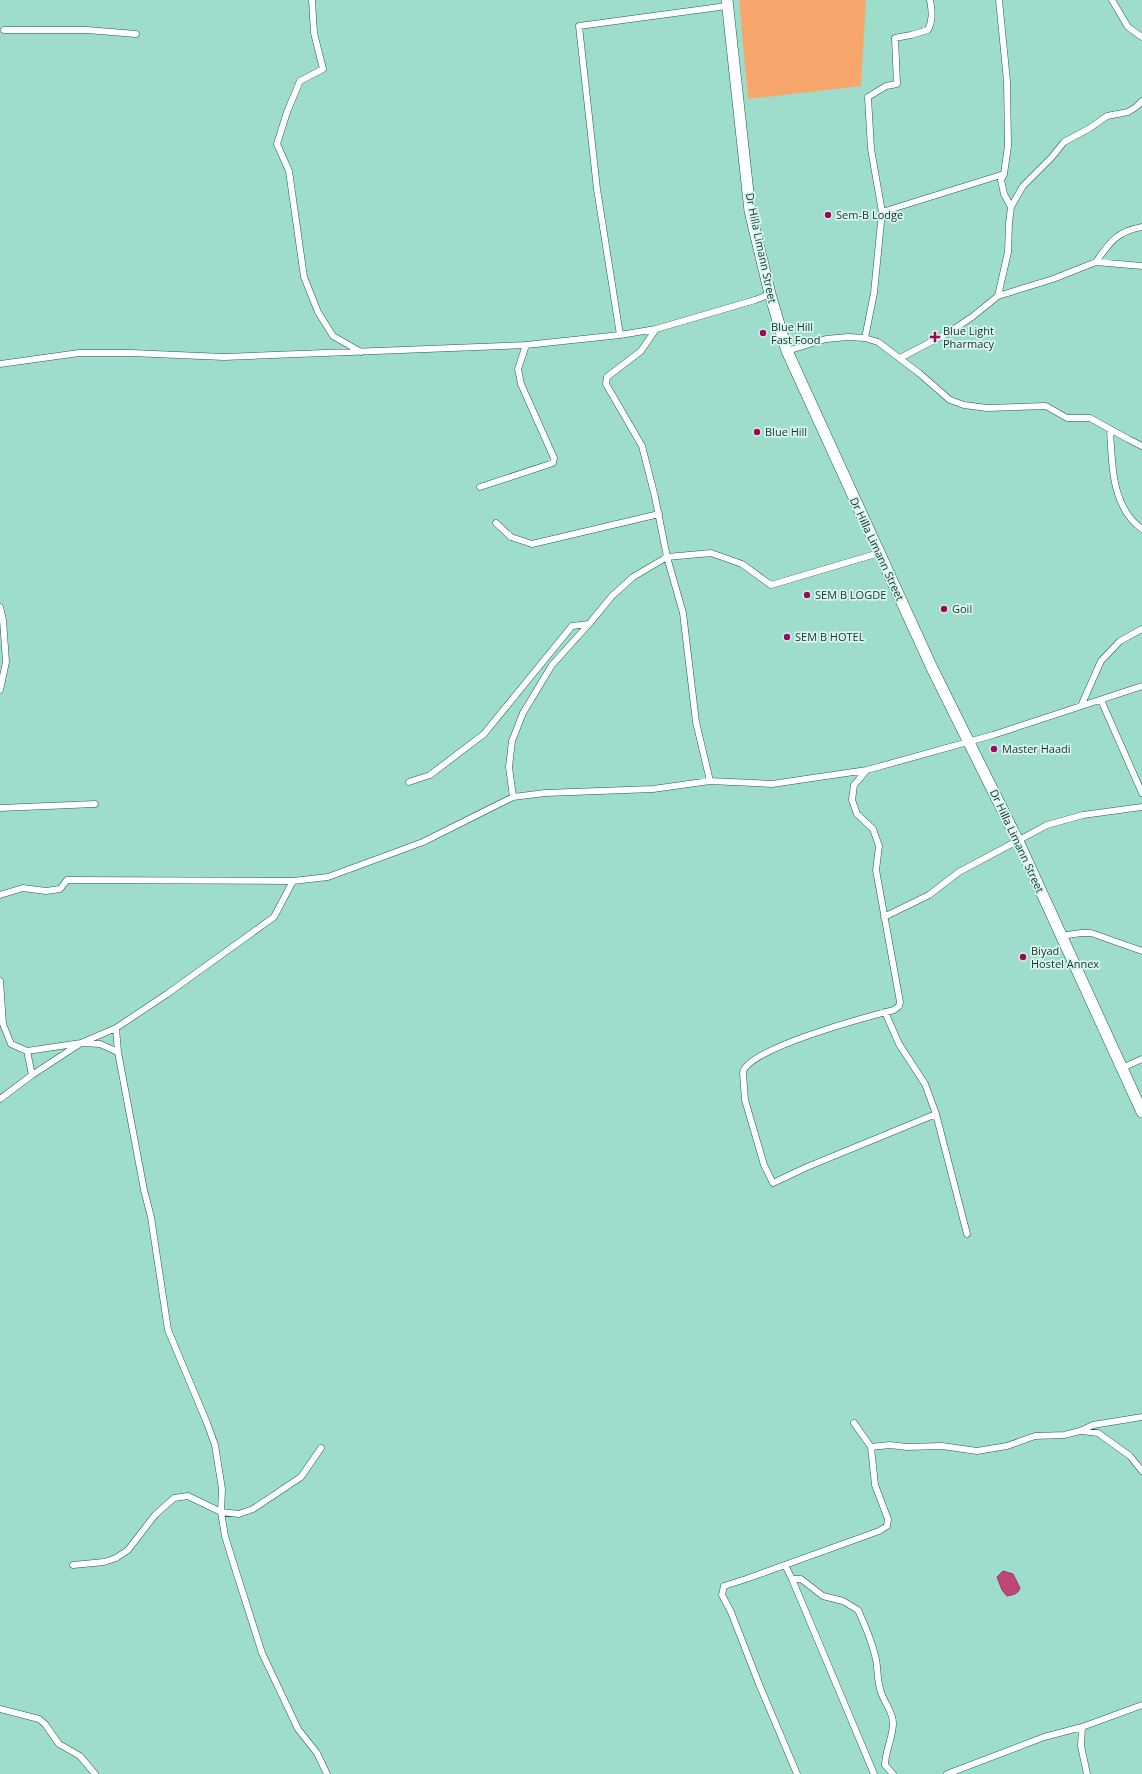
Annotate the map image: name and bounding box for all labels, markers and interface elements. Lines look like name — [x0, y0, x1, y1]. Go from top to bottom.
street label: Dr Hilla Limann Street — [742, 191, 781, 305]
place label: Sem-B Lodge — [836, 207, 903, 222]
marker: Sem-B Lodge — [823, 210, 833, 220]
place label: Blue Hill Fast Food — [771, 319, 820, 347]
place label: Blue Light Pharmacy — [943, 323, 995, 351]
marker: Blue Hill Fast Food — [758, 328, 768, 338]
marker: Blue Light Pharmacy — [930, 332, 940, 342]
place label: Blue Hill — [765, 424, 807, 439]
marker: Blue Hill — [752, 427, 762, 437]
street label: Dr Hilla Limann Street — [847, 495, 908, 603]
place label: SEM B LOGDE — [815, 587, 886, 602]
marker: SEM B LOGDE — [802, 590, 812, 600]
place label: Goil — [952, 601, 972, 616]
marker: Goil — [939, 604, 949, 614]
place label: SEM B HOTEL — [795, 629, 865, 644]
marker: SEM B HOTEL — [782, 632, 792, 642]
place label: Master Haadi — [1002, 741, 1071, 756]
marker: Master Haadi — [989, 744, 999, 754]
street label: Dr Hilla Limann Street — [987, 787, 1048, 895]
place label: Biyad Hostel Annex — [1031, 943, 1099, 971]
marker: Biyad Hostel Annex — [1018, 952, 1028, 962]

